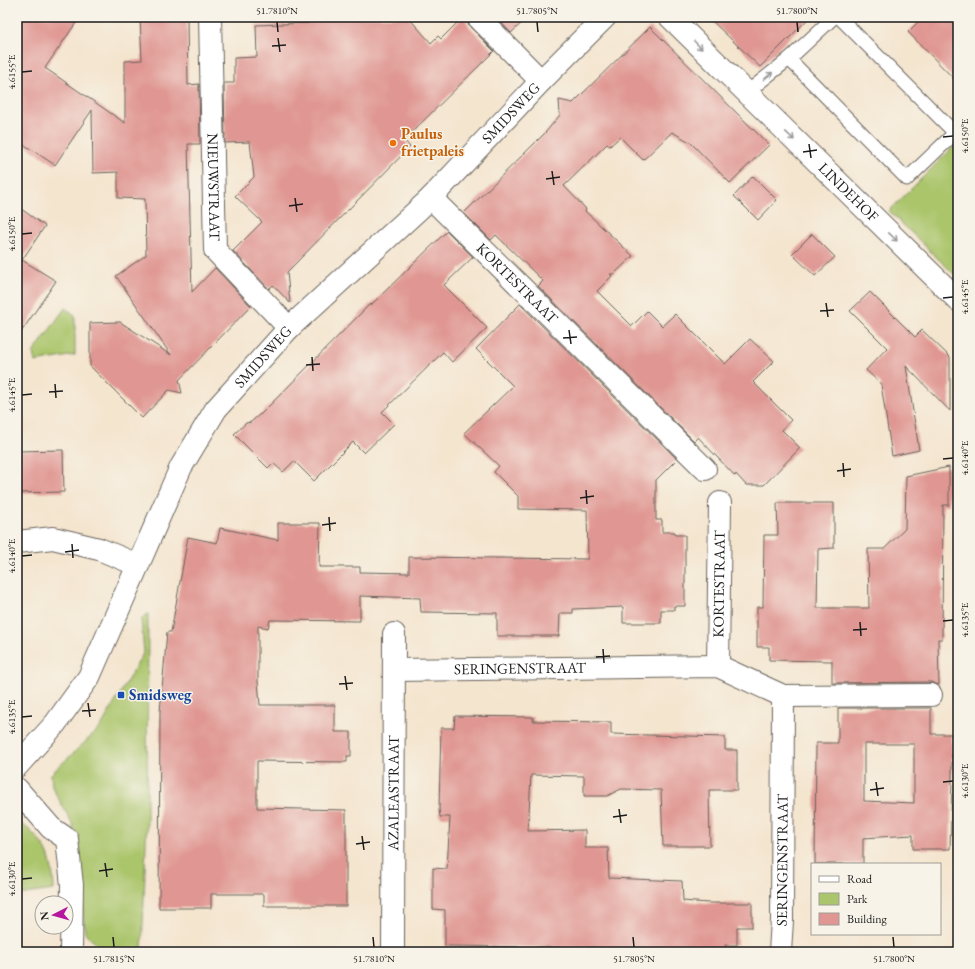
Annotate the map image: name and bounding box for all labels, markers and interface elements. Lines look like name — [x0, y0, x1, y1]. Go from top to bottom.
text: 51.7810°N — [256, 4, 298, 17]
text: 51.7805°N — [516, 4, 558, 17]
text: 51.7800°N — [776, 4, 818, 17]
one-way arrow — [693, 40, 703, 50]
text: 4.6155°E — [5, 54, 18, 89]
one-way arrow — [762, 72, 773, 81]
street label: SMIDSWEG — [477, 78, 544, 147]
text: 4.6150°E — [958, 118, 971, 153]
place label: Paulus frietpaleis — [401, 124, 464, 160]
one-way arrow — [785, 131, 795, 141]
street label: NIEUWSTRAAT — [203, 133, 225, 242]
marker: Paulus frietpaleis — [388, 138, 398, 148]
street label: LINDEHOF — [815, 158, 883, 226]
text: 4.6150°E — [5, 216, 18, 251]
one-way arrow — [888, 232, 898, 242]
street label: KORTESTRAAT — [473, 238, 563, 328]
text: 4.6145°E — [958, 279, 971, 314]
street label: SMIDSWEG — [230, 321, 296, 391]
text: 4.6145°E — [5, 377, 18, 412]
text: 4.6140°E — [958, 440, 971, 475]
street label: KORTESTRAAT — [708, 529, 729, 638]
text: 4.6140°E — [5, 538, 18, 573]
text: 4.6135°E — [958, 602, 971, 637]
street label: SERINGENSTRAAT — [454, 658, 587, 678]
place label: Smidsweg — [129, 685, 192, 704]
marker: Smidsweg — [116, 690, 126, 700]
text: 4.6135°E — [5, 699, 18, 734]
street label: AZALEASTRAAT — [383, 734, 403, 852]
text: 4.6130°E — [958, 763, 971, 798]
street label: SERINGENSTRAAT — [772, 793, 792, 927]
text: 4.6130°E — [5, 861, 18, 896]
legend — [811, 863, 941, 935]
text: Road — [847, 871, 873, 887]
text: Park — [847, 891, 868, 907]
north arrow — [34, 895, 74, 935]
text: N — [37, 911, 51, 921]
text: Building — [847, 911, 888, 927]
text: 51.7815°N — [93, 952, 135, 965]
text: 51.7810°N — [353, 952, 395, 965]
text: 51.7805°N — [613, 952, 655, 965]
text: 51.7800°N — [873, 952, 915, 965]

